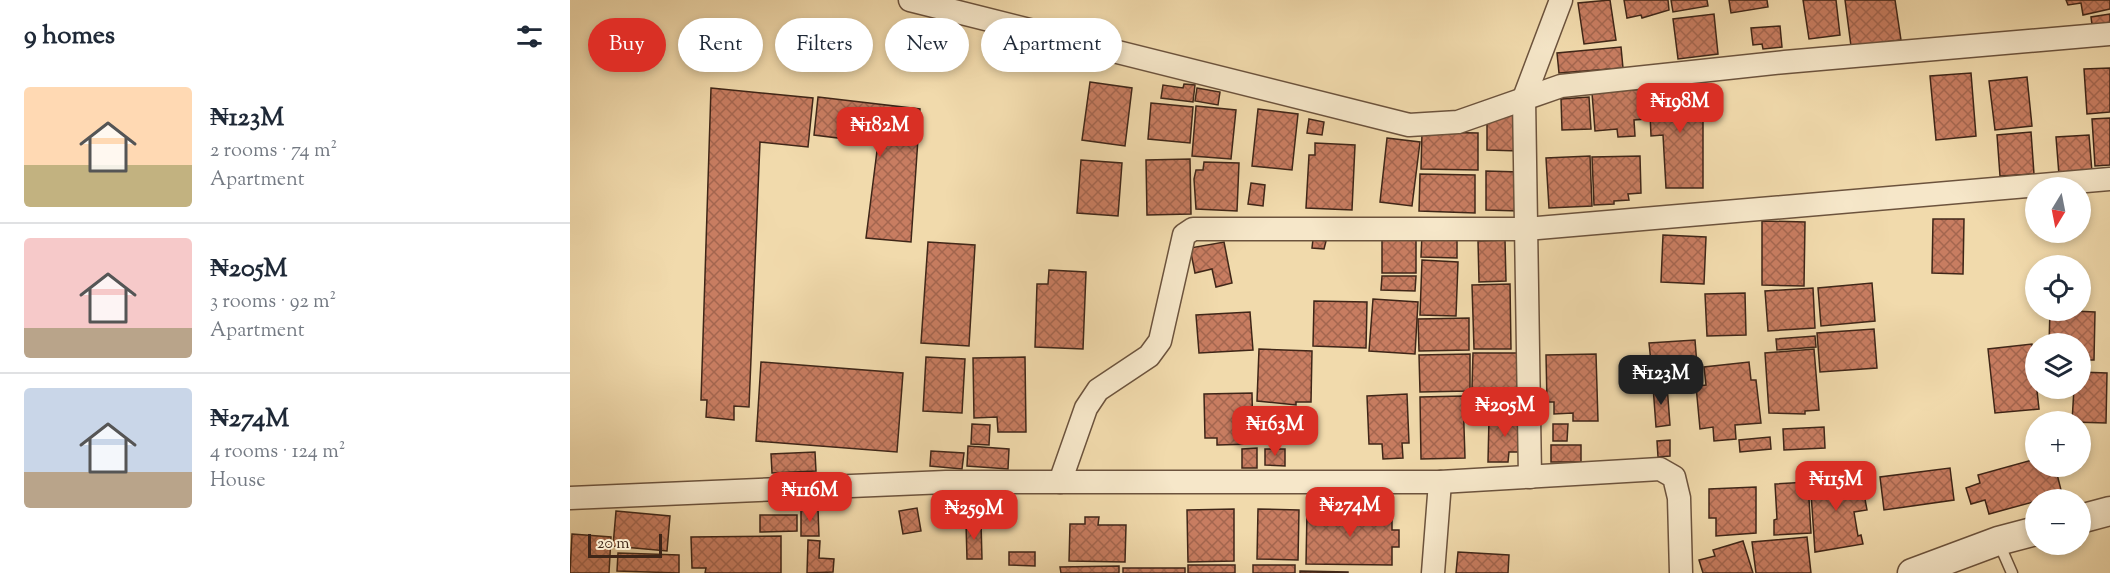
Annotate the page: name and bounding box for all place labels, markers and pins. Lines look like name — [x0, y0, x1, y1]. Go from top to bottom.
pin: ₦198M — [1638, 83, 1722, 134]
pin: ₦182M — [838, 107, 922, 158]
pin: ₦123M — [1619, 355, 1703, 406]
pin: ₦205M — [1463, 387, 1547, 438]
pin: ₦163M — [1233, 406, 1317, 457]
pin: ₦115M — [1794, 461, 1878, 512]
pin: ₦116M — [768, 472, 852, 523]
pin: ₦274M — [1308, 487, 1392, 538]
pin: ₦259M — [932, 490, 1016, 541]

